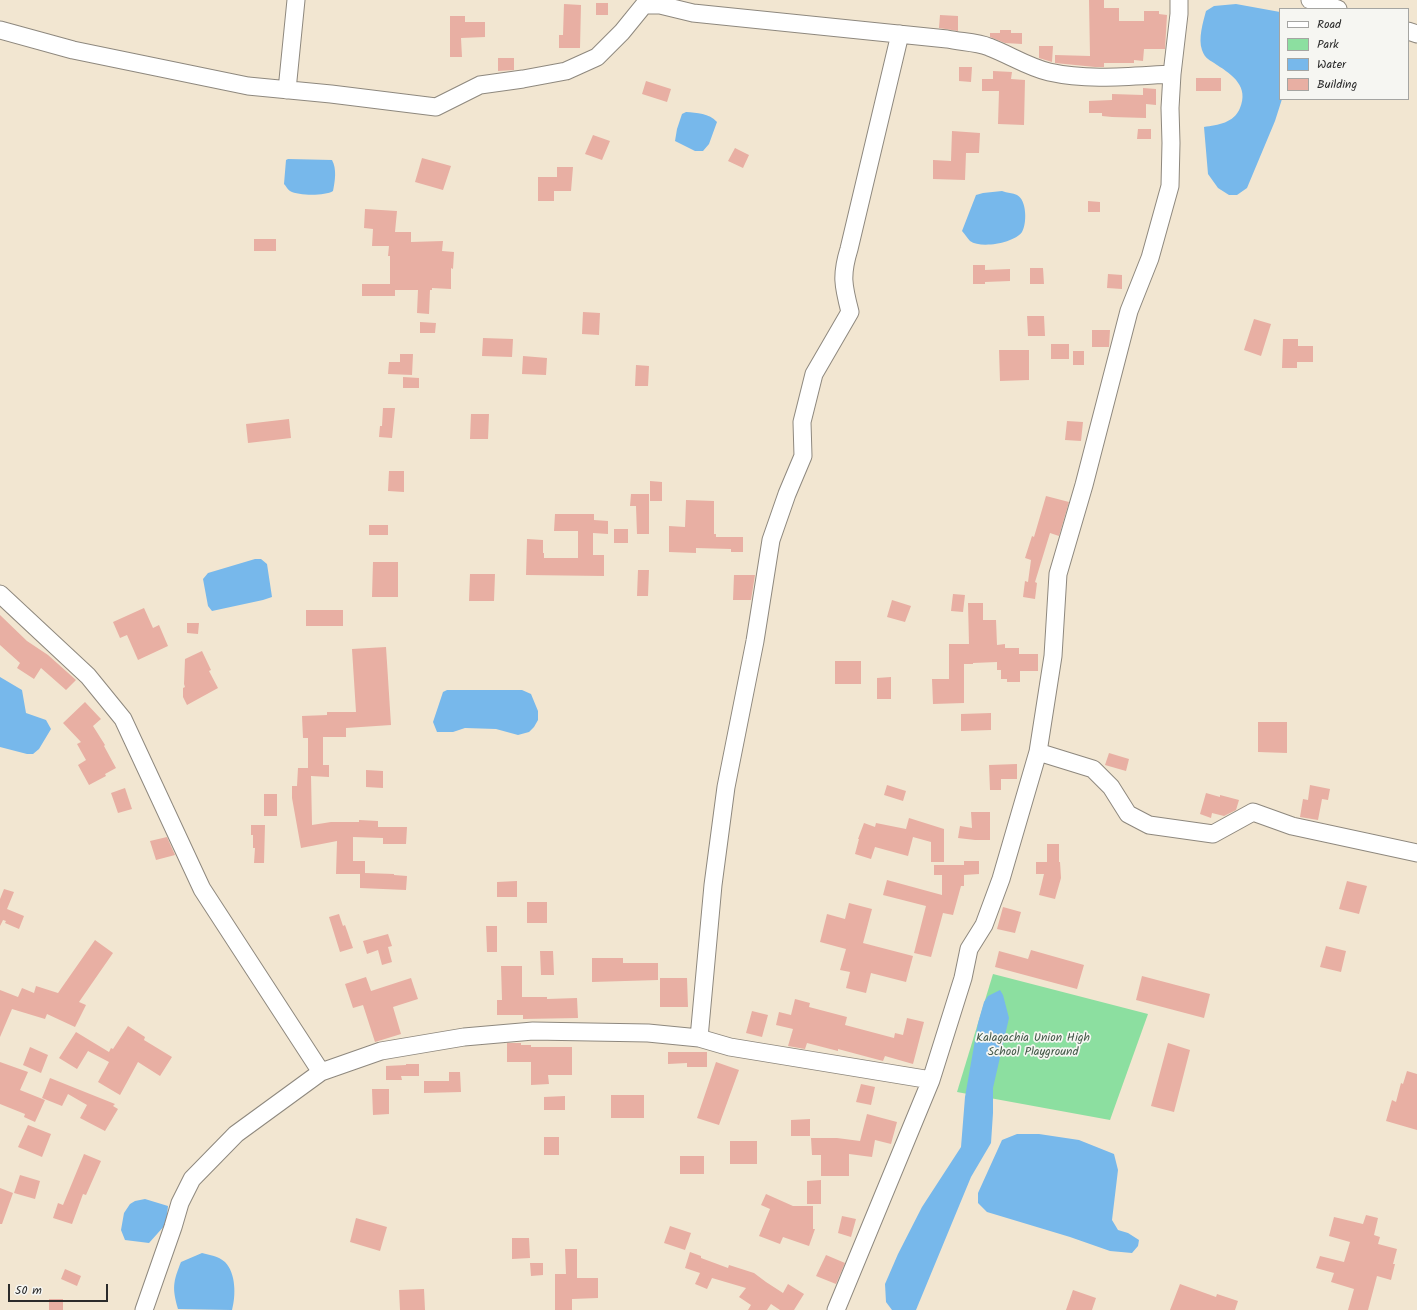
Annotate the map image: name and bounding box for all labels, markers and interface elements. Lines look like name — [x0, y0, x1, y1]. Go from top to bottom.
legend — [1279, 8, 1409, 100]
text: Road — [1317, 15, 1341, 34]
text: Park — [1317, 35, 1339, 54]
text: Water — [1317, 55, 1346, 74]
text: Building — [1317, 75, 1357, 94]
park label: Kalagachia Union High School Playground — [976, 1032, 1090, 1060]
scale bar — [10, 1276, 110, 1302]
text: 50 m — [15, 1281, 42, 1300]

